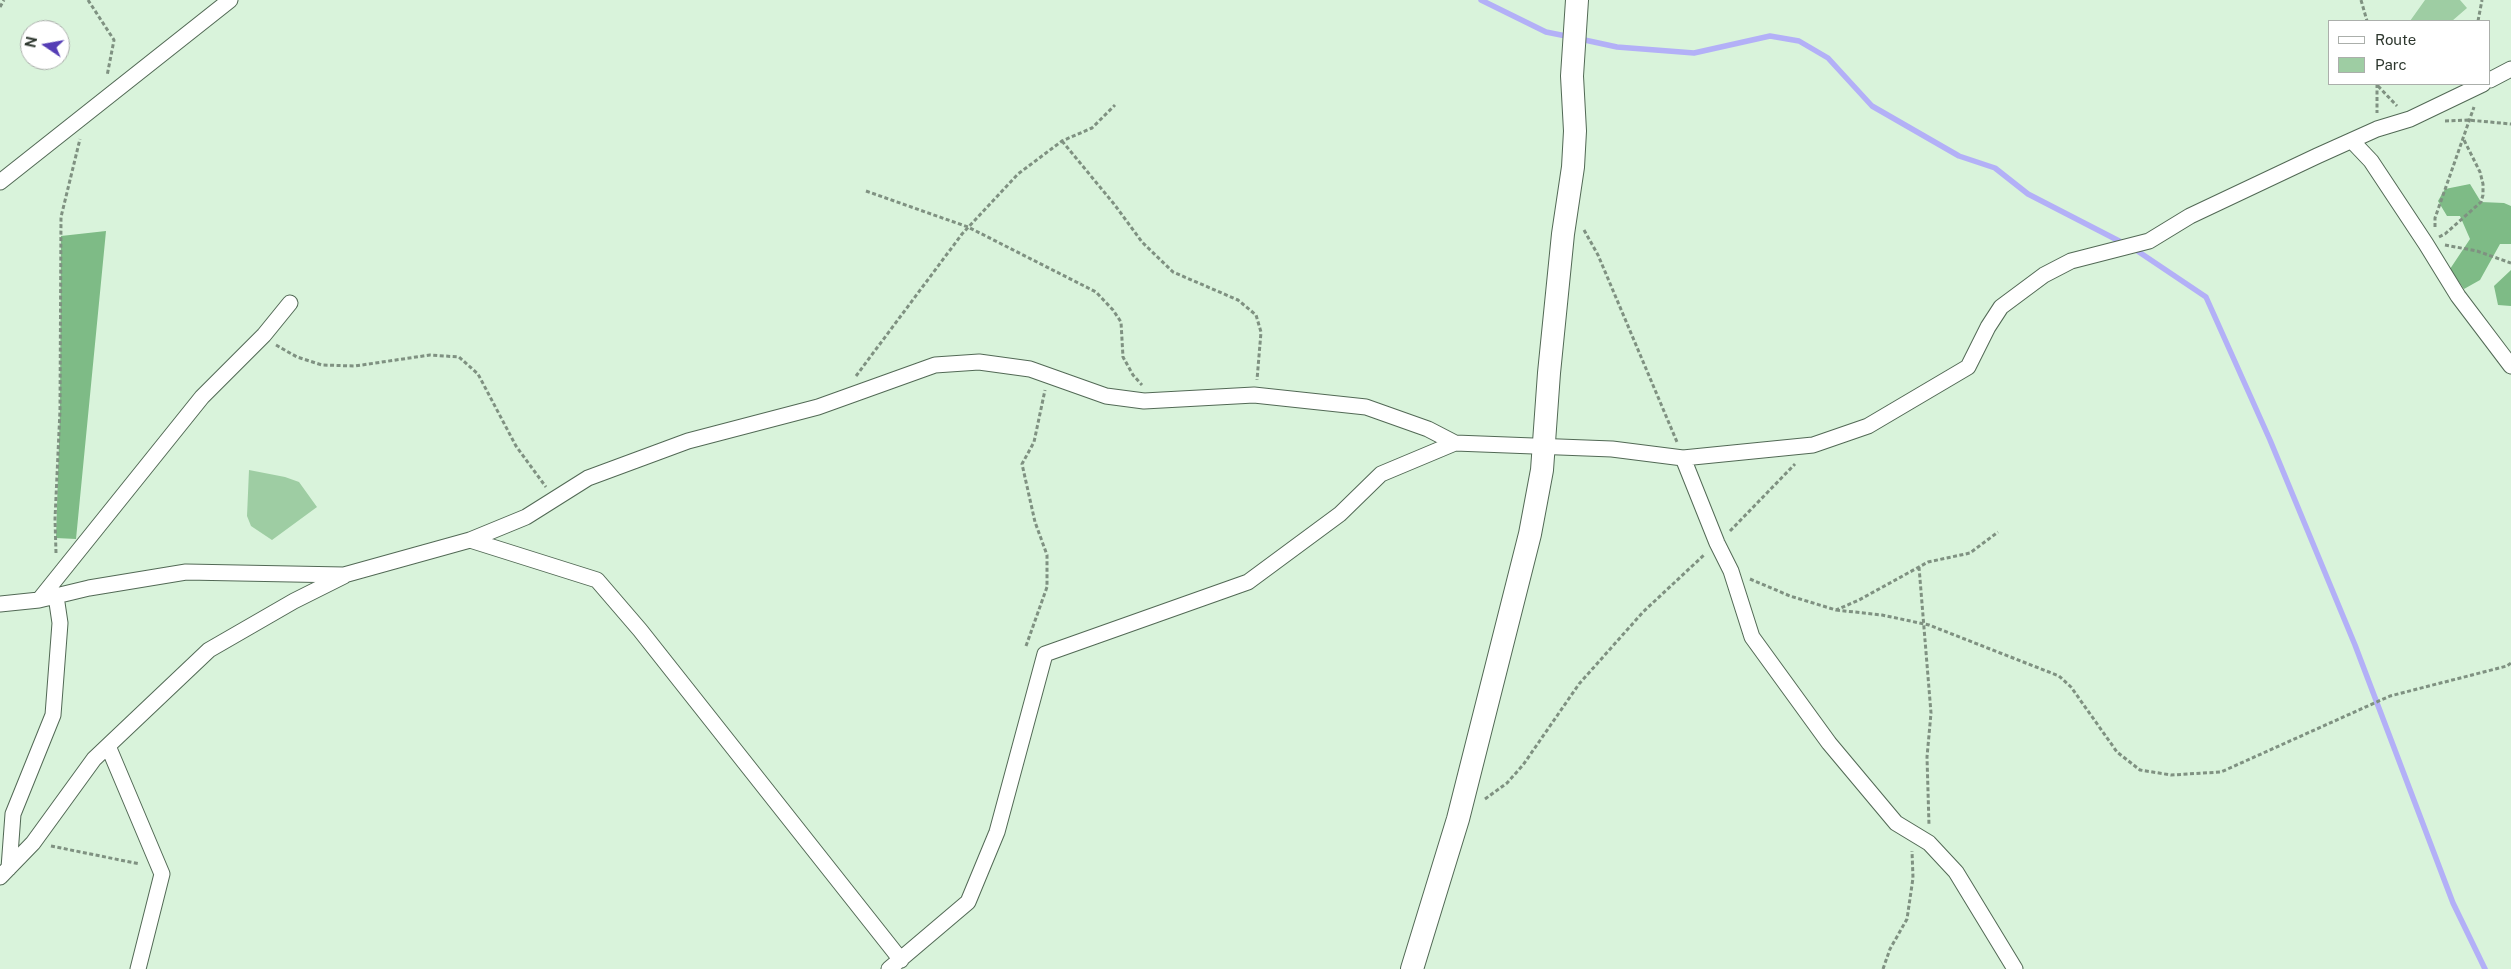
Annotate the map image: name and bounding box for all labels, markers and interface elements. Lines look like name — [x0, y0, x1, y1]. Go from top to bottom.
north arrow — [20, 20, 70, 70]
legend — [2328, 20, 2491, 85]
text: Route — [2375, 31, 2416, 48]
text: N — [22, 35, 40, 49]
text: Parc — [2375, 56, 2407, 73]

